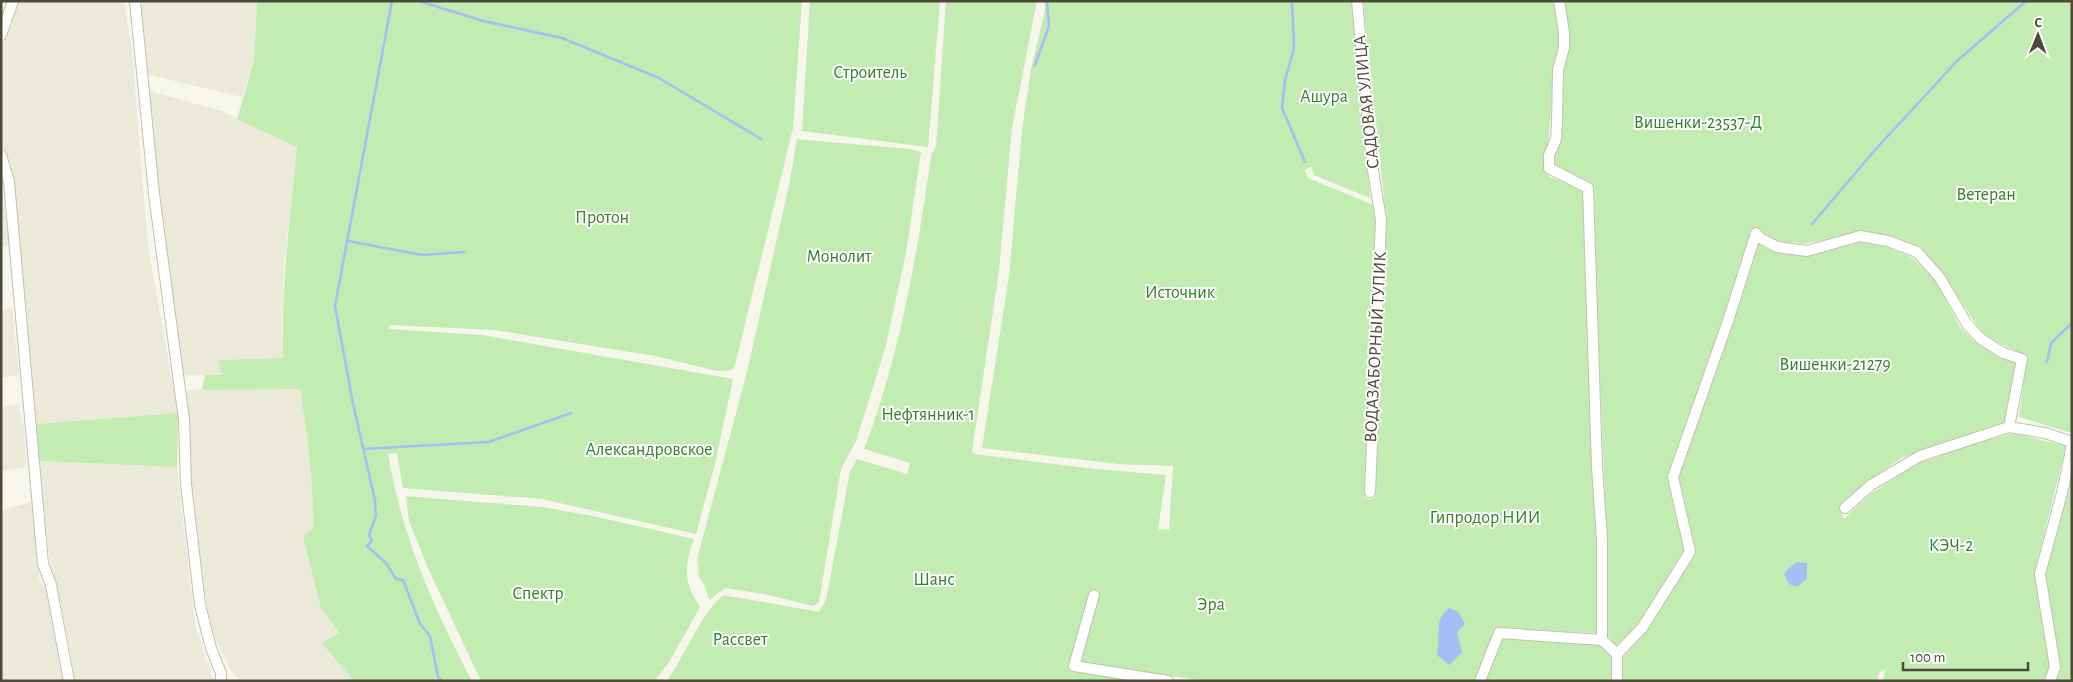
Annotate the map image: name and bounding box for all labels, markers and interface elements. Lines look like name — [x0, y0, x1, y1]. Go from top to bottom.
north arrow — [2013, 10, 2063, 60]
text: С — [2034, 16, 2042, 30]
street label: САДОВАЯ УЛИЦА — [1351, 34, 1383, 170]
park label: Строитель — [833, 64, 907, 82]
park label: Ашура — [1300, 88, 1348, 106]
park label: Вишенки-23537-Д — [1634, 114, 1762, 132]
park label: Ветеран — [1956, 186, 2016, 204]
park label: Протон — [575, 209, 629, 227]
park label: Монолит — [806, 248, 872, 266]
street label: ВОДАЗАБОРНЫЙ ТУПИК — [1360, 250, 1390, 443]
park label: Источник — [1145, 284, 1216, 302]
park label: Вишенки-21279 — [1779, 356, 1891, 374]
park label: Нефтянник-1 — [881, 406, 975, 424]
park label: Александровское — [585, 441, 713, 459]
park label: Гипродор НИИ — [1430, 509, 1540, 527]
park label: КЭЧ-2 — [1929, 537, 1973, 555]
park label: Шанс — [913, 571, 955, 589]
park label: Спектр — [512, 585, 564, 603]
park label: Эра — [1197, 596, 1225, 614]
park label: Рассвет — [713, 631, 768, 649]
scale bar — [1903, 640, 2028, 672]
text: 100 m — [1910, 650, 1945, 665]

